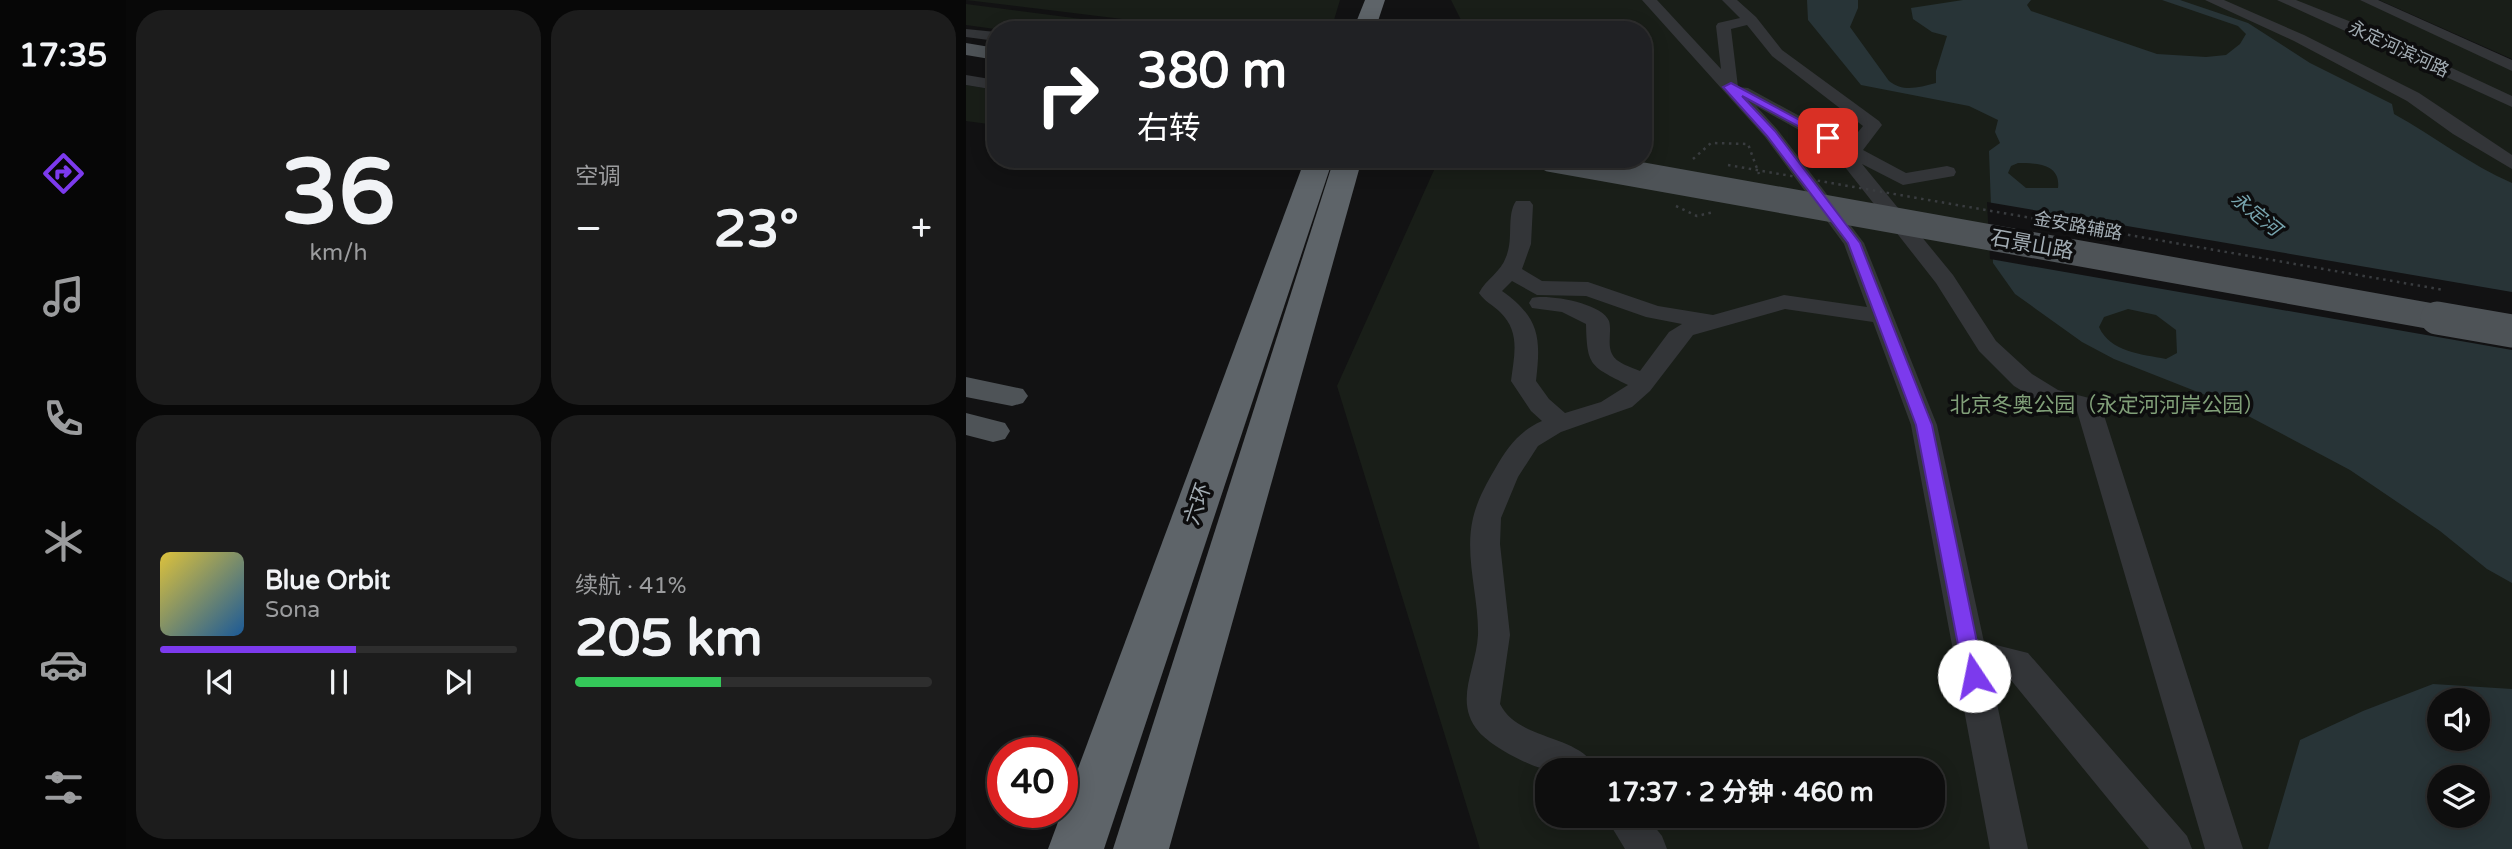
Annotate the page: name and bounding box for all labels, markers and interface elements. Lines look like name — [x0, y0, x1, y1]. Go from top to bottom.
street label: 永定河滨河路 — [2345, 16, 2453, 82]
text: 17:35 — [19, 37, 107, 75]
text: 380 m — [1137, 42, 1287, 101]
icon: right — [1022, 49, 1113, 140]
pin — [1798, 108, 1858, 168]
text: 右转 — [1137, 110, 1201, 148]
icon: arrive — [1809, 119, 1847, 157]
text: 36 — [281, 138, 396, 248]
icon: directions — [39, 149, 88, 198]
text: 空调 — [575, 163, 621, 191]
water label: 永定河 — [2227, 188, 2288, 243]
text: 23° — [714, 198, 799, 261]
text: − — [575, 206, 602, 252]
text: + — [911, 206, 932, 252]
street label: 金安路辅路 — [2032, 207, 2124, 245]
street label: 石景山路 — [1988, 225, 2076, 265]
text: km/h — [310, 239, 367, 267]
icon: music — [39, 272, 88, 321]
park label: 北京冬奥公园（永定河河岸公园） — [1950, 393, 2265, 418]
icon: phone — [39, 394, 88, 443]
street label: 六环 — [1179, 480, 1217, 528]
icon: climate — [39, 517, 88, 566]
text: Blue Orbit — [265, 565, 390, 596]
text: 续航 · 41% — [575, 572, 687, 600]
text: Sona — [265, 596, 320, 624]
text: 205 km — [575, 607, 763, 670]
position arrow — [1937, 639, 2011, 713]
icon: car — [39, 640, 88, 689]
icon: previous — [201, 663, 239, 701]
icon: pause — [320, 663, 358, 701]
icon: next — [439, 663, 477, 701]
map controls — [2427, 688, 2490, 828]
button: sound — [2427, 688, 2490, 751]
speed limit sign: 40 — [987, 737, 1078, 828]
icon: filters — [39, 763, 88, 812]
button: layers — [2427, 765, 2490, 828]
text: 17:37 · 2 分钟 · 460 m — [1606, 777, 1874, 808]

